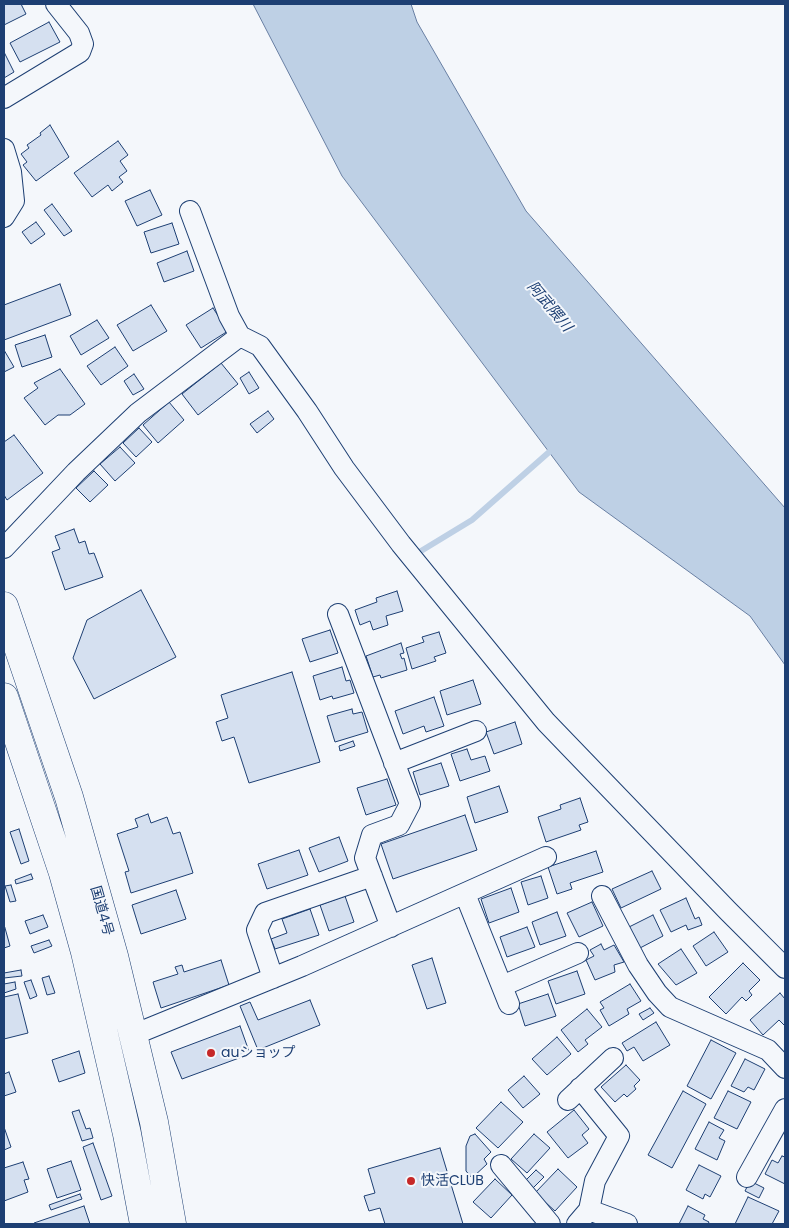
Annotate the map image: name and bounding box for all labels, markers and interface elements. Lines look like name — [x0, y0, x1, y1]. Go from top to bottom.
water label: 阿武隈川 — [523, 278, 575, 336]
street label: 国道4号 — [86, 884, 116, 938]
place label: auショップ — [221, 1045, 295, 1061]
marker: auショップ — [205, 1047, 217, 1059]
place label: 快活CLUB — [421, 1173, 484, 1189]
marker: 快活CLUB — [405, 1175, 417, 1187]

